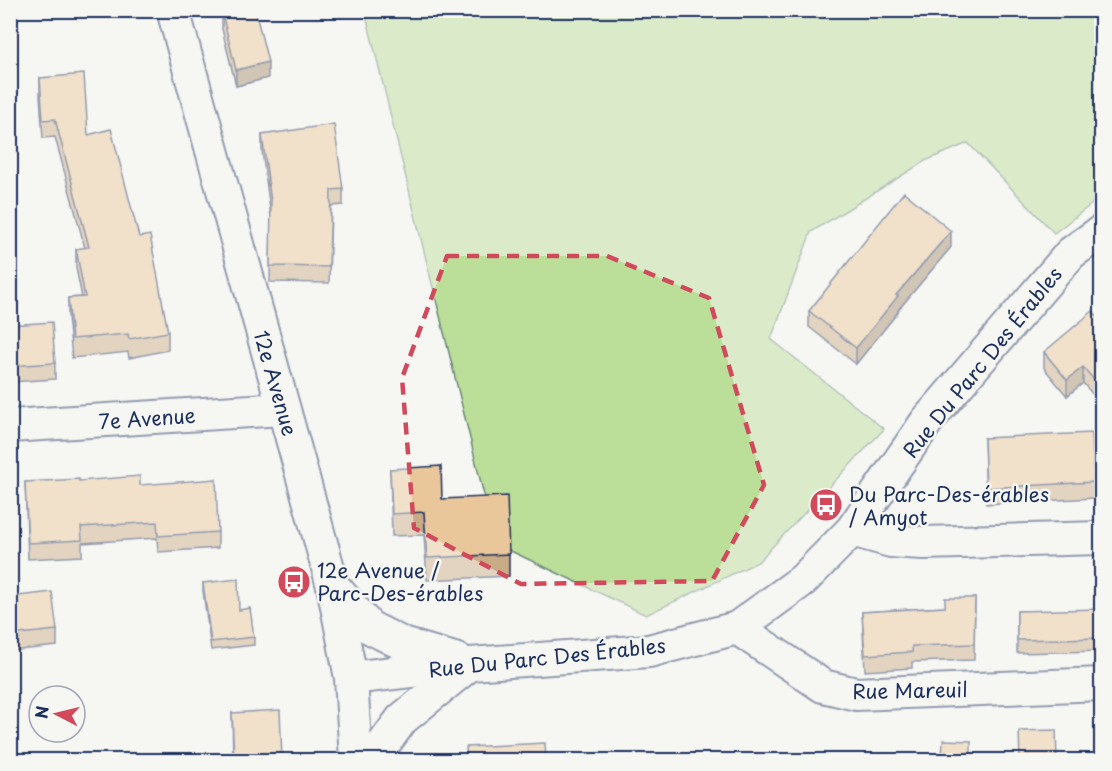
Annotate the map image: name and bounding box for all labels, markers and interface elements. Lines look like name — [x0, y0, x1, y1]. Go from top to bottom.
street label: Rue Du Parc Des Érables — [895, 260, 1069, 464]
street label: 12e Avenue — [247, 327, 305, 439]
street label: 7e Avenue — [98, 400, 196, 436]
place label: Du Parc-Des-érables / Amyot — [849, 479, 1049, 532]
bus stop icon: Du Parc-Des-érables / Amyot — [808, 487, 844, 523]
place label: 12e Avenue / Parc-Des-érables — [317, 555, 483, 608]
bus stop icon: 12e Avenue / Parc-Des-érables — [276, 564, 312, 600]
street label: Rue Du Parc Des Érables — [427, 630, 667, 684]
street label: Rue Mareuil — [852, 674, 968, 706]
north arrow — [27, 684, 87, 744]
text: N — [28, 704, 54, 720]

